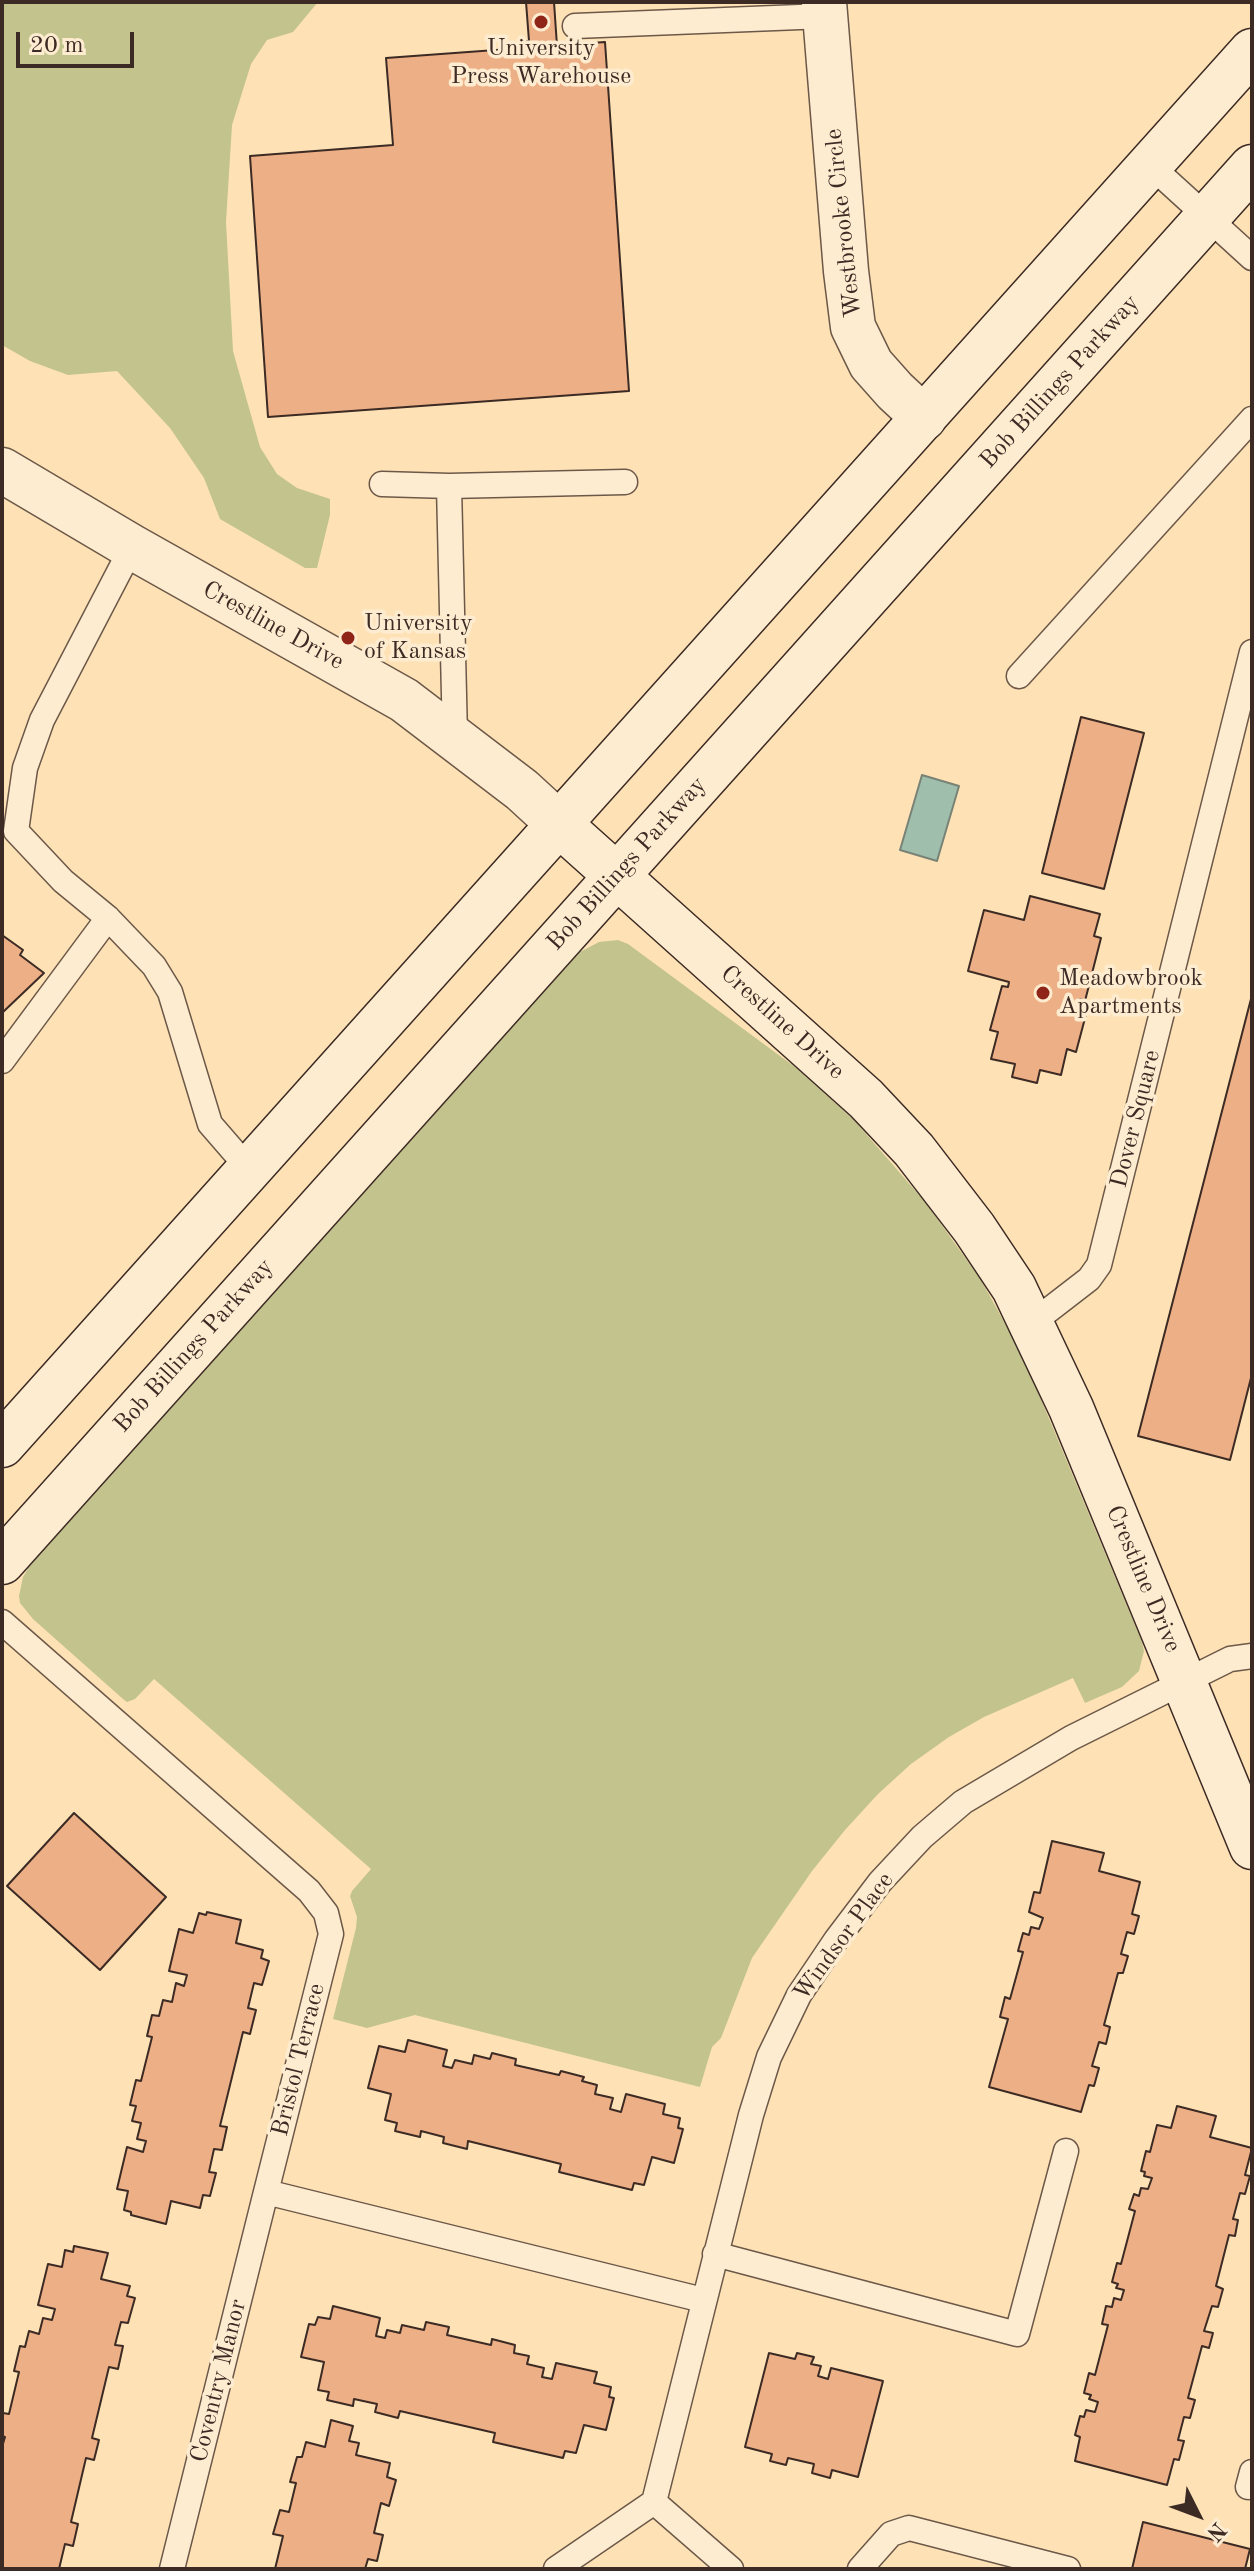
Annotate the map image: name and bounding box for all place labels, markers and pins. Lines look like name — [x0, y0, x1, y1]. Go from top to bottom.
marker: University Press Warehouse — [532, 13, 550, 31]
place label: University Press Warehouse — [451, 35, 631, 91]
place label: University of Kansas — [364, 610, 473, 666]
marker: University of Kansas — [339, 629, 357, 647]
place label: Meadowbrook Apartments — [1059, 965, 1203, 1021]
marker: Meadowbrook Apartments — [1034, 984, 1052, 1002]

